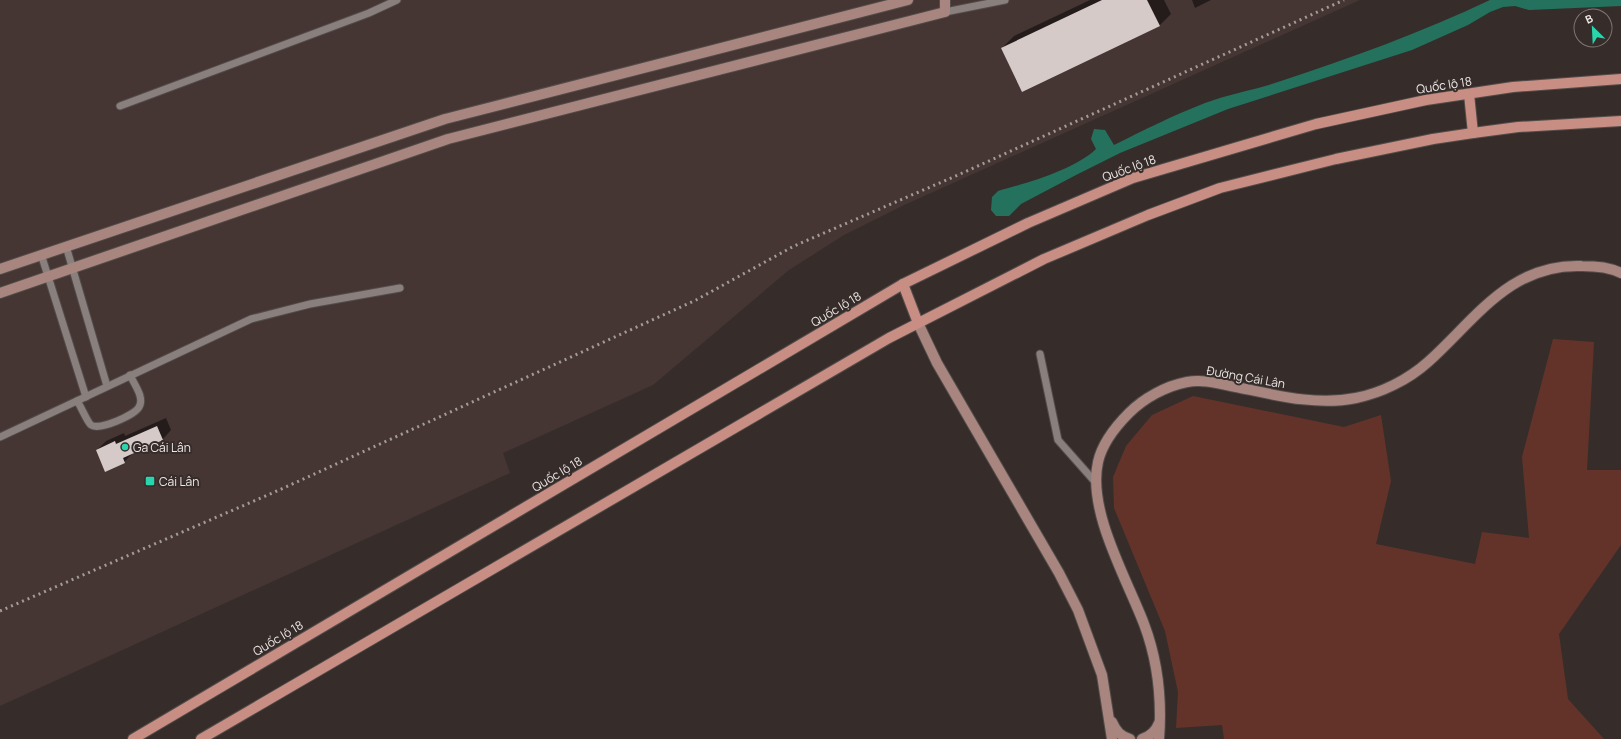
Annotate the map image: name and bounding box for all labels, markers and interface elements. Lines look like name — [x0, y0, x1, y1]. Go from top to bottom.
north arrow — [1573, 8, 1613, 48]
text: B — [1583, 10, 1595, 27]
street label: Quốc lộ 18 — [1415, 72, 1473, 98]
street label: Quốc lộ 18 — [1100, 150, 1158, 186]
street label: Quốc lộ 18 — [808, 287, 864, 331]
street label: Đường Cái Lân — [1205, 362, 1287, 392]
place label: Ga Cái Lân — [133, 439, 191, 456]
marker: Ga Cái Lân — [120, 442, 130, 452]
street label: Quốc lộ 18 — [529, 452, 585, 496]
place label: Cái Lân — [159, 473, 199, 490]
marker: Cái Lân — [144, 475, 156, 487]
street label: Quốc lộ 18 — [250, 616, 306, 660]

